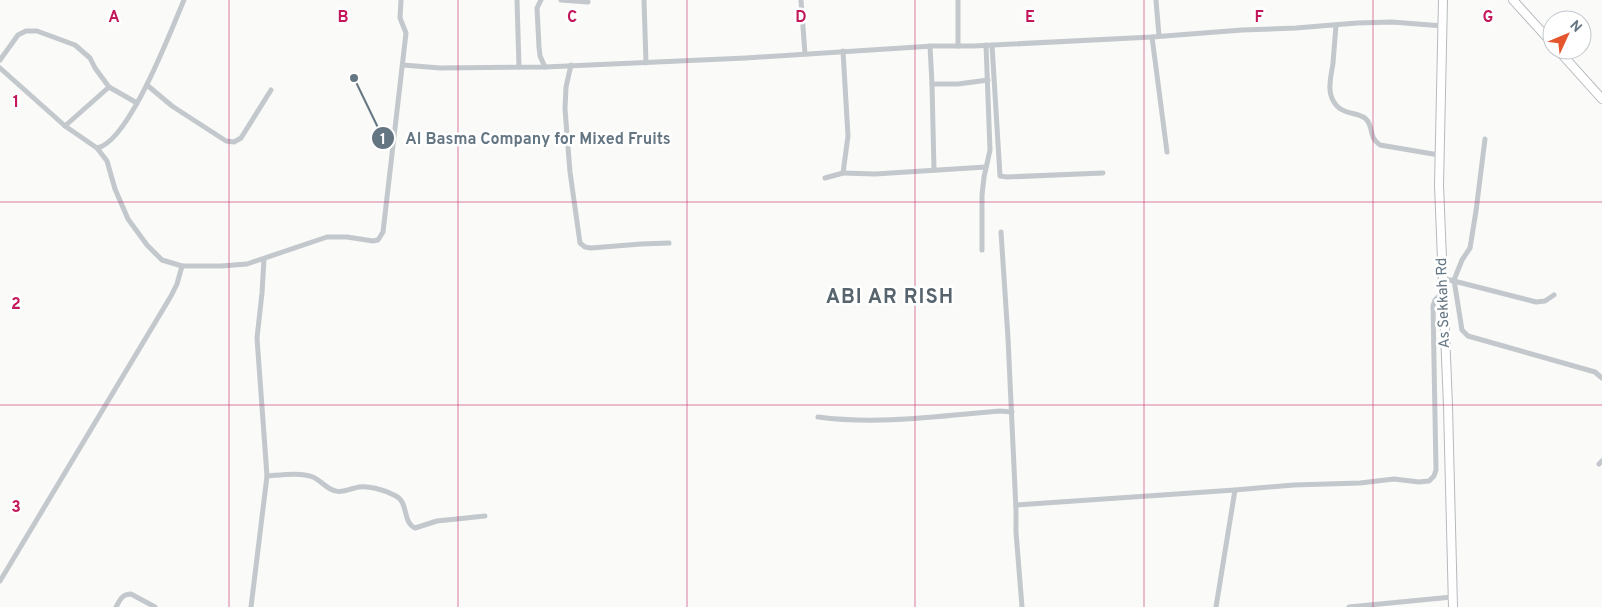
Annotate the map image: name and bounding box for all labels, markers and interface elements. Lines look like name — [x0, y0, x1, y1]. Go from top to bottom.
text: A — [108, 8, 120, 28]
text: B — [337, 8, 349, 28]
text: C — [567, 8, 577, 28]
text: D — [795, 8, 807, 28]
text: E — [1025, 8, 1035, 28]
text: F — [1254, 8, 1264, 28]
text: G — [1483, 8, 1493, 28]
north arrow — [1542, 10, 1592, 60]
text: N — [1566, 17, 1585, 37]
text: 1 — [13, 93, 19, 113]
callout: Al Basma Company for Mixed Fruits — [370, 123, 681, 154]
text: Al Basma Company for Mixed Fruits — [405, 130, 671, 150]
text: 1 — [380, 131, 386, 150]
street label: As Sekkah Rd — [1433, 257, 1455, 349]
district label: ABI AR RISH — [826, 285, 954, 311]
text: 2 — [11, 295, 21, 315]
text: 3 — [11, 498, 21, 518]

